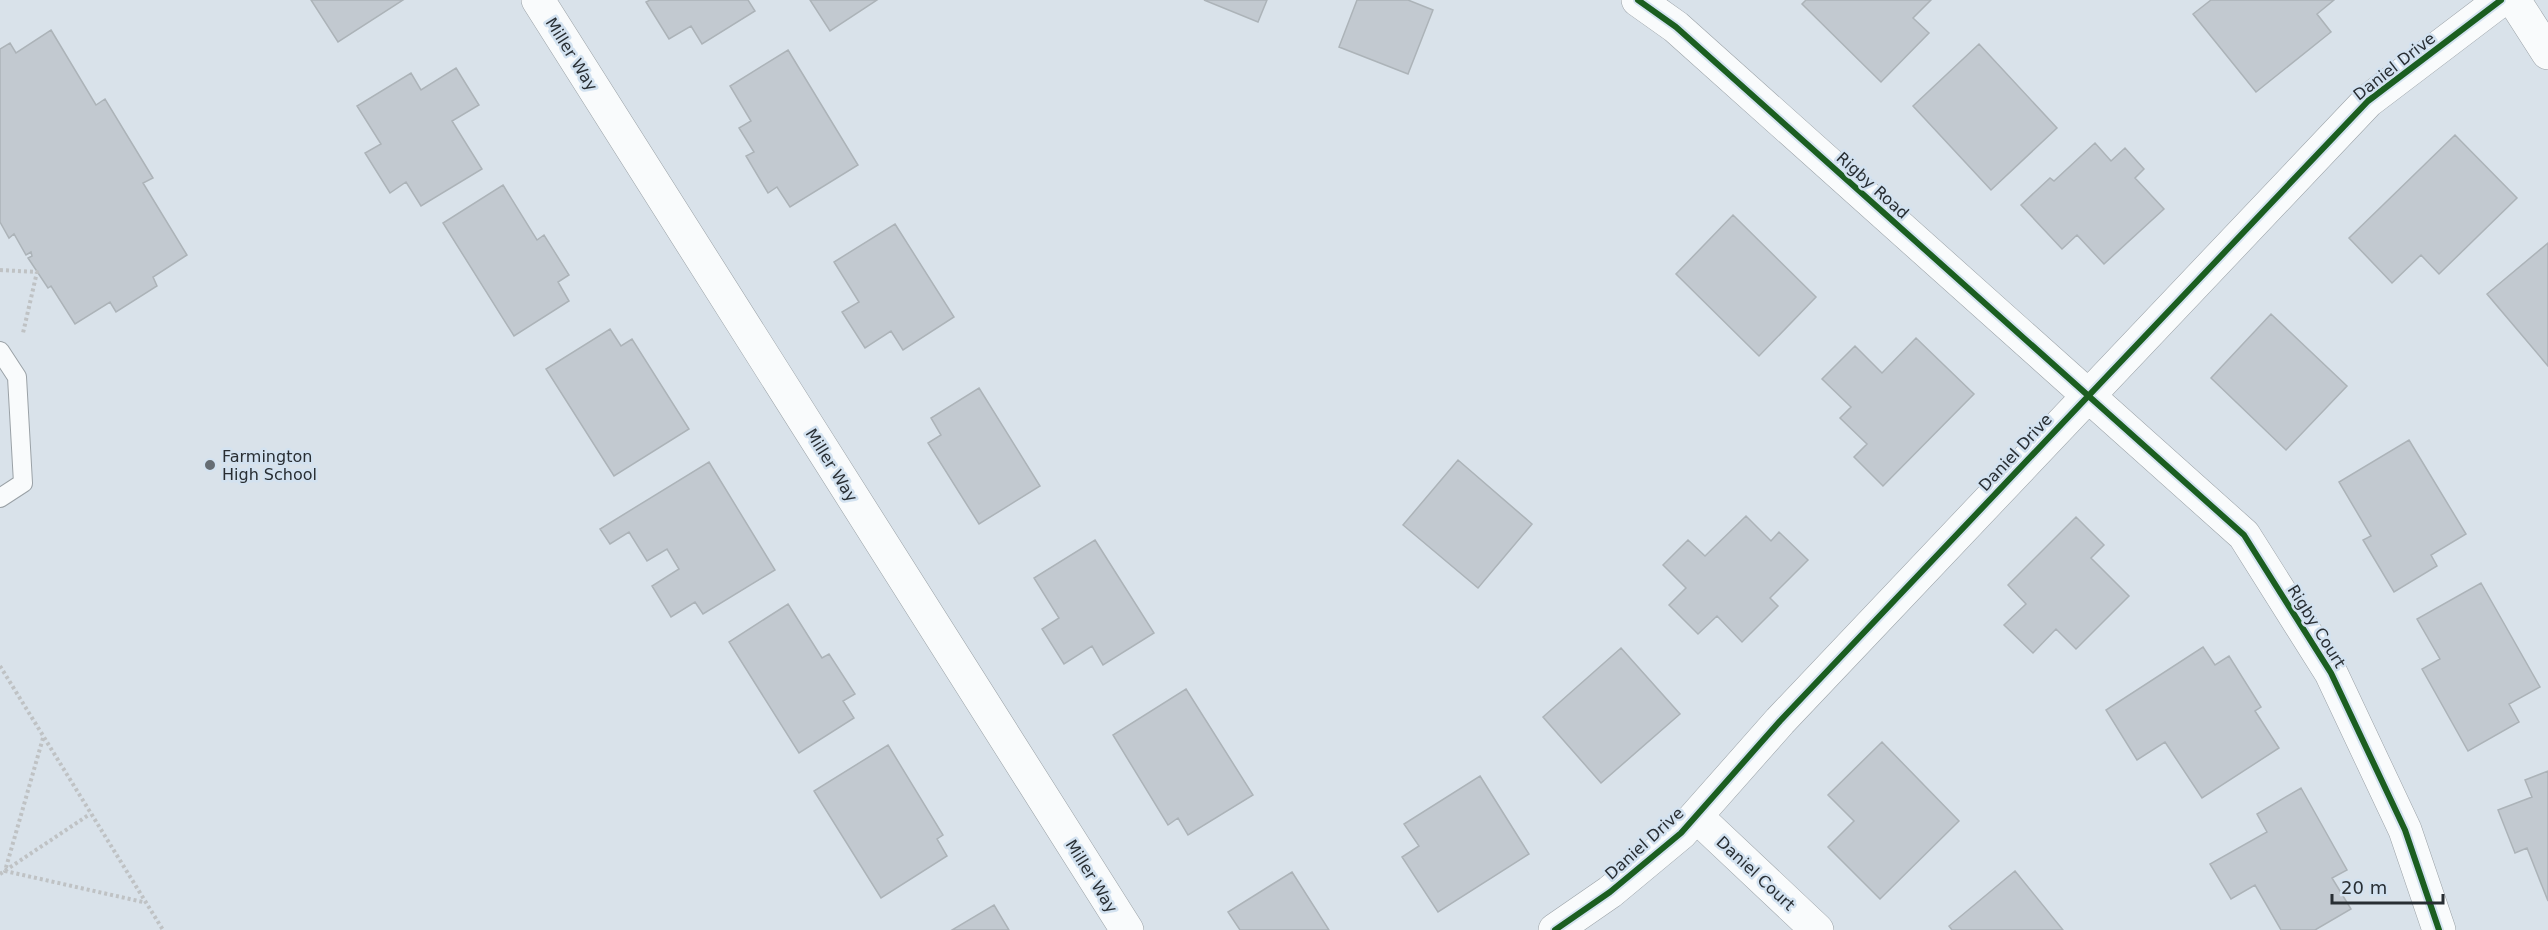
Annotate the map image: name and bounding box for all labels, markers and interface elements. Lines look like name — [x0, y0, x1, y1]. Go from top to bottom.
street label: Miller Way — [542, 14, 602, 94]
street label: Daniel Drive — [2350, 29, 2439, 104]
street label: Rigby Road — [1833, 148, 1913, 223]
street label: Daniel Drive — [1975, 410, 2056, 495]
street label: Miller Way — [802, 425, 862, 505]
place label: Farmington High School — [222, 447, 317, 484]
marker: Farmington High School — [203, 458, 217, 472]
street label: Rigby Court — [2284, 581, 2350, 671]
street label: Daniel Drive — [1601, 803, 1687, 883]
street label: Daniel Court — [1713, 832, 1799, 914]
street label: Miller Way — [1062, 836, 1122, 916]
scale bar — [2332, 867, 2443, 905]
text: 20 m — [2341, 877, 2387, 898]

